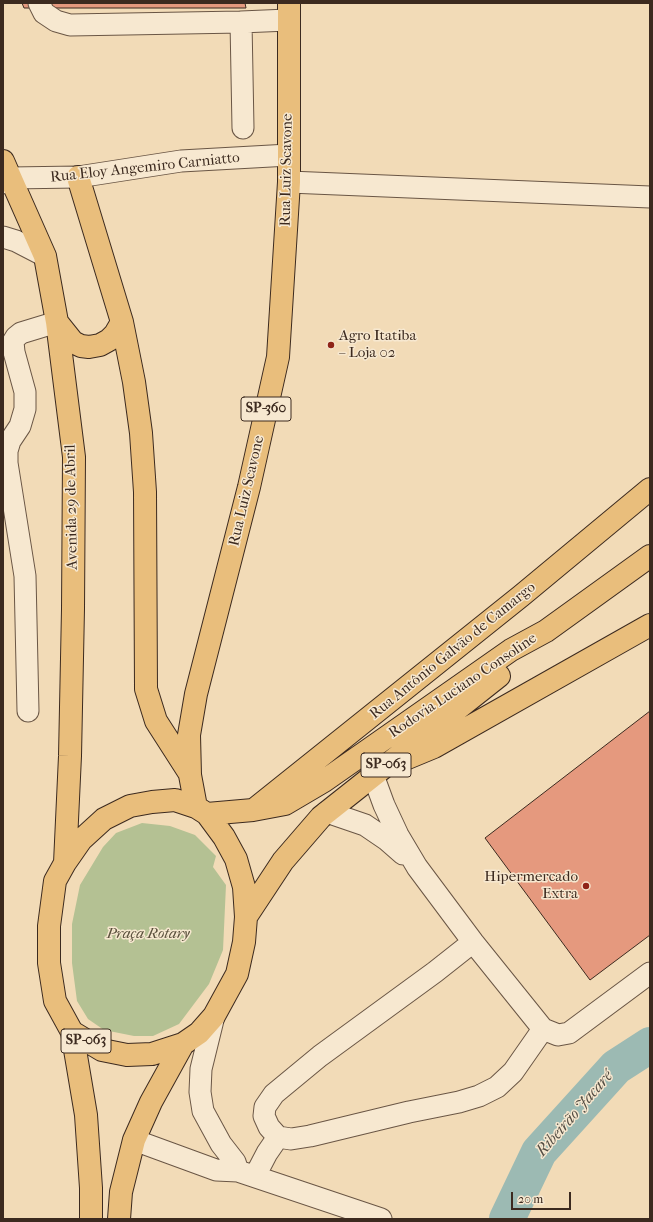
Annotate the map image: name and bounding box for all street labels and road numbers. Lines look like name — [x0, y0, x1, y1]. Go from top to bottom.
street label: Rua Luiz Scavone — [277, 113, 297, 227]
street label: Rua Eloy Angemiro Carniatto — [49, 149, 241, 187]
road number: SP-360 — [241, 397, 291, 421]
street label: Rua Luiz Scavone — [226, 434, 268, 548]
street label: Avenida 29 de Abril — [62, 444, 82, 570]
street label: Rua Antônio Galvão de Camargo — [366, 579, 540, 723]
street label: Rodovia Luciano Consoline — [386, 630, 540, 742]
road number: SP-063 — [361, 753, 411, 777]
road number: SP-063 — [61, 1029, 111, 1053]

